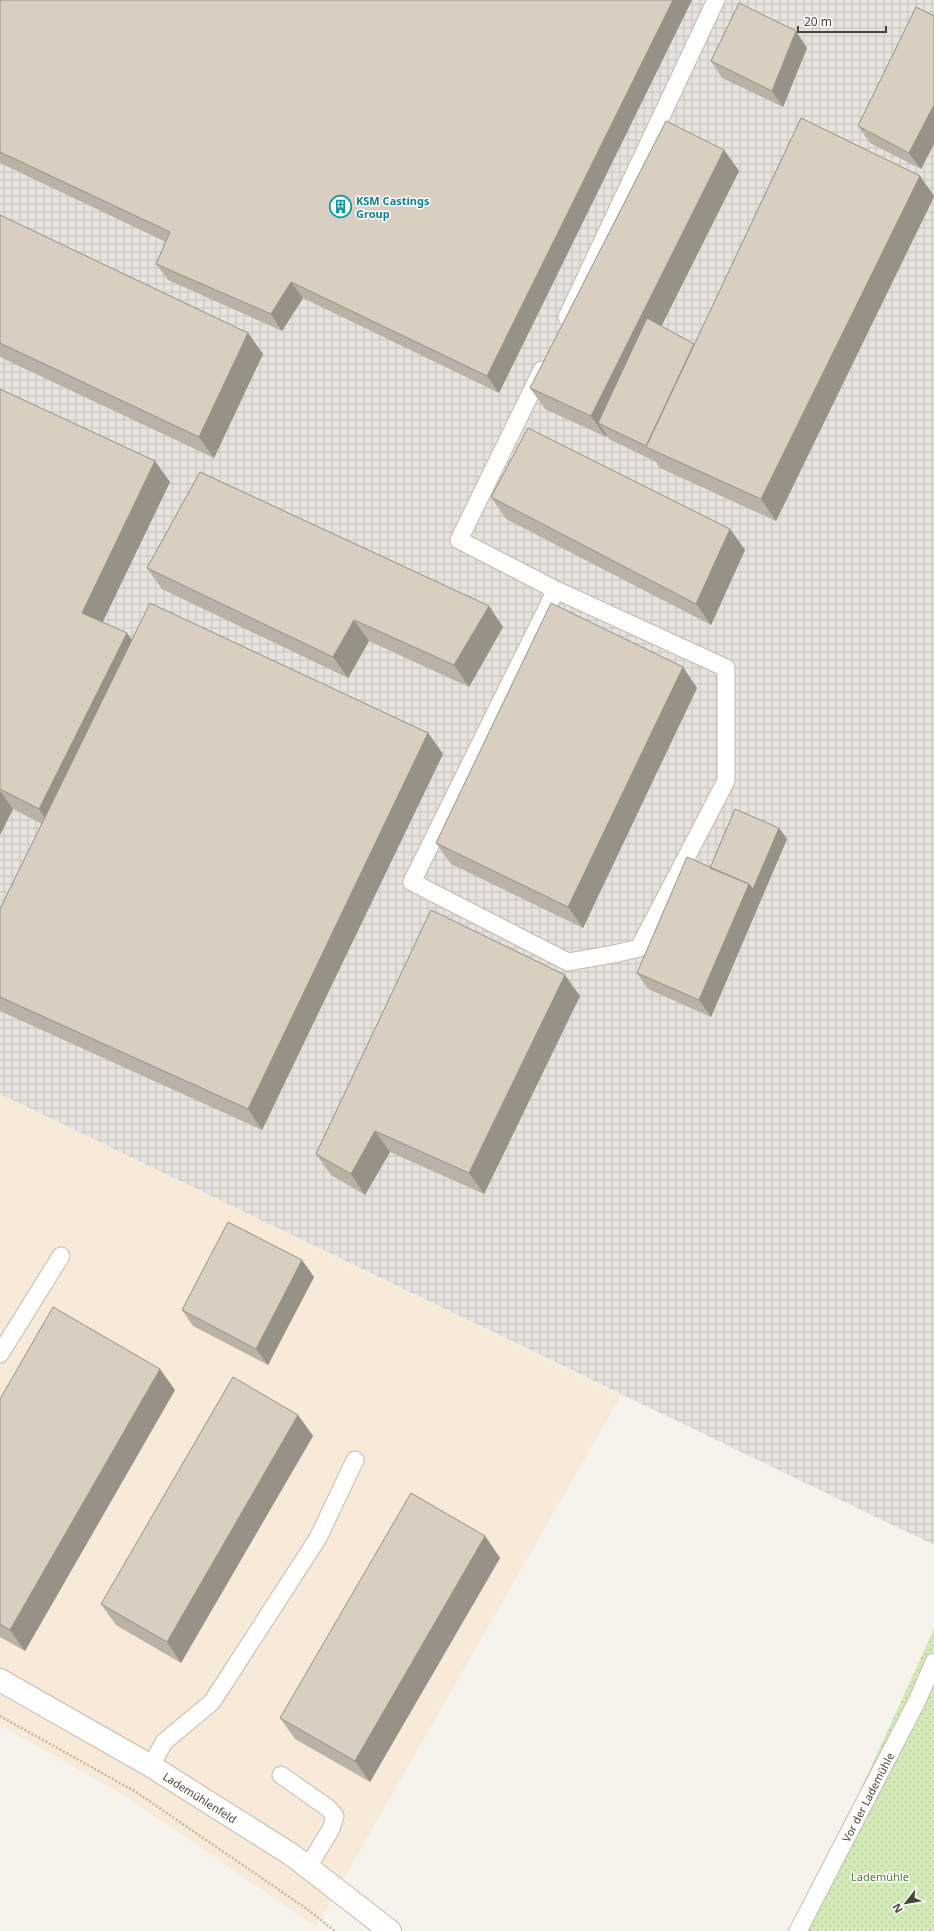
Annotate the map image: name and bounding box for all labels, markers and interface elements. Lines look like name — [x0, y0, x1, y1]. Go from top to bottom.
scale bar — [798, 8, 886, 34]
text: 20 m — [804, 13, 832, 30]
building icon: KSM Castings Group — [328, 193, 354, 219]
place label: KSM Castings Group — [356, 193, 430, 221]
street label: Vor der Lademühle — [838, 1750, 897, 1844]
street label: Lademühlenfeld — [161, 1768, 240, 1826]
park label: Lademühle — [851, 1869, 909, 1884]
north arrow — [886, 1883, 926, 1923]
text: N — [888, 1901, 906, 1916]

